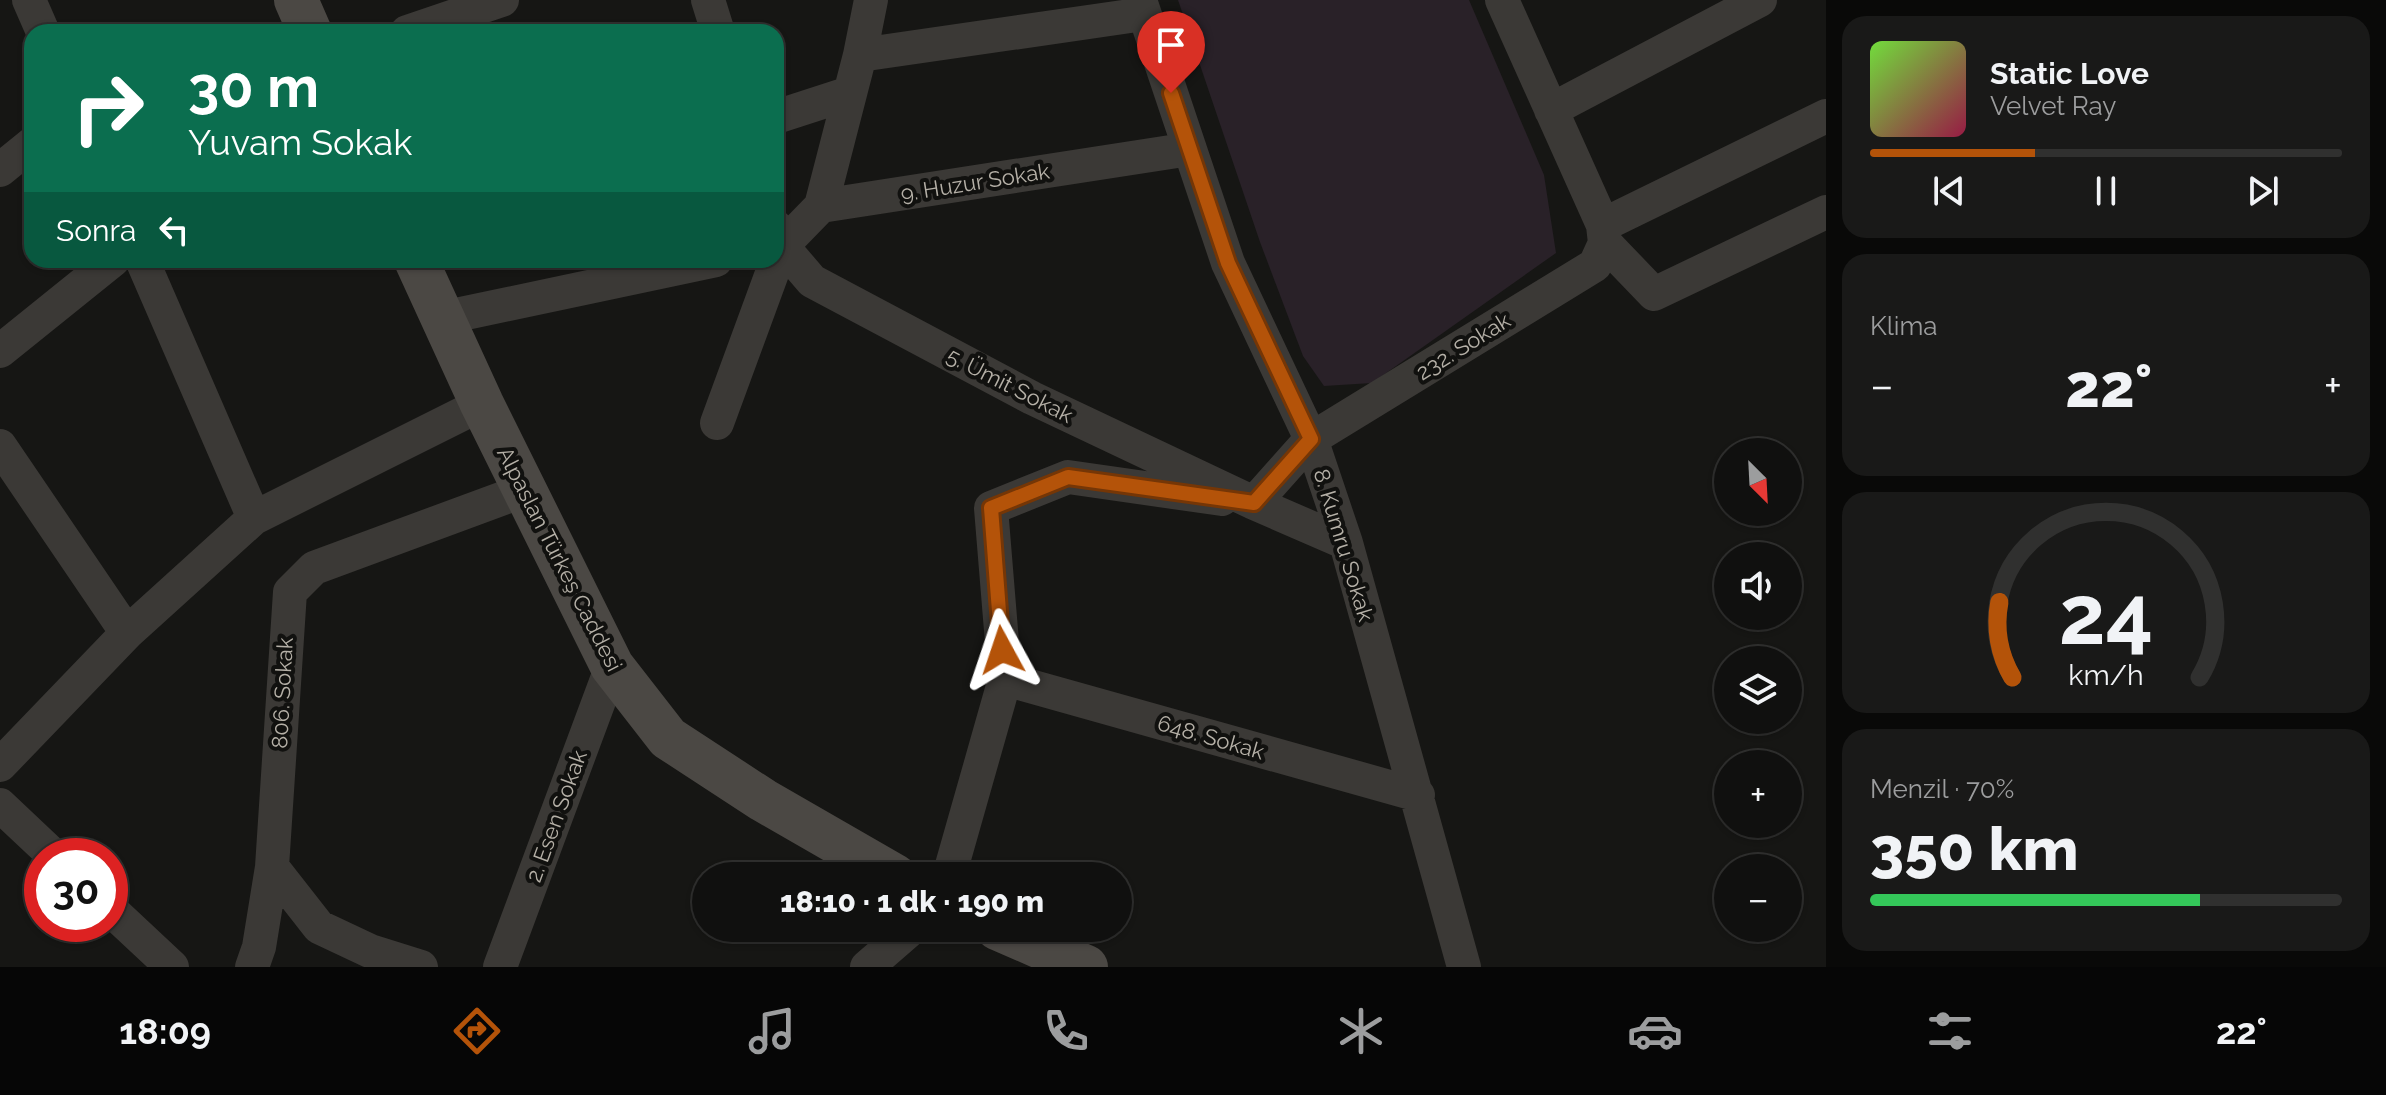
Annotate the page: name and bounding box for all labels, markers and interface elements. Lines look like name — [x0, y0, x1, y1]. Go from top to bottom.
pin — [1137, 11, 1205, 93]
icon: arrive — [1149, 23, 1193, 67]
text: 30 m — [188, 54, 319, 120]
icon: right — [56, 56, 160, 160]
text: Static Love — [1990, 56, 2149, 91]
text: Velvet Ray — [1990, 91, 2116, 121]
text: Yuvam Sokak — [188, 121, 412, 163]
street label: 9. Huzur Sokak — [899, 157, 1052, 207]
icon: previous — [1927, 169, 1971, 213]
icon: pause — [2084, 169, 2128, 213]
icon: next — [2241, 169, 2285, 213]
icon: left — [152, 208, 196, 252]
text: Sonra — [56, 213, 136, 248]
street label: 232. Sokak — [1411, 307, 1515, 385]
text: Klima — [1870, 311, 1938, 341]
street label: 5. Ümit Sokak — [943, 342, 1078, 428]
text: 22° — [2065, 351, 2152, 421]
text: − — [1870, 360, 1894, 411]
text: + — [2324, 360, 2342, 411]
north arrow — [1714, 438, 1802, 526]
map controls — [1714, 438, 1802, 942]
street label: Alpaslan Türkeş Caddesi — [492, 443, 628, 675]
street label: 8. Kumru Sokak — [1308, 466, 1380, 625]
button: sound — [1714, 542, 1802, 630]
text: 24 — [2059, 566, 2153, 663]
position arrow — [960, 608, 1044, 692]
street label: 806. Sokak — [266, 636, 298, 749]
button: layers — [1714, 646, 1802, 734]
text: km/h — [2068, 659, 2144, 693]
street label: 648. Sokak — [1155, 709, 1268, 765]
street label: 2. Esen Sokak — [520, 746, 592, 885]
button: + — [1714, 750, 1802, 838]
text: Menzil · 70% — [1870, 774, 2014, 804]
text: 350 km — [1870, 814, 2079, 884]
speed limit sign: 30 — [24, 838, 128, 942]
button: − — [1714, 854, 1802, 942]
text: 18:10 · 1 dk · 190 m — [780, 884, 1044, 919]
icon: directions — [449, 1003, 505, 1059]
icon: music — [744, 1003, 800, 1059]
icon: phone — [1038, 1003, 1094, 1059]
icon: climate — [1333, 1003, 1389, 1059]
icon: car — [1627, 1003, 1683, 1059]
icon: filters — [1922, 1003, 1978, 1059]
text: 18:09 — [119, 1010, 211, 1052]
text: 22° — [2216, 1010, 2267, 1052]

